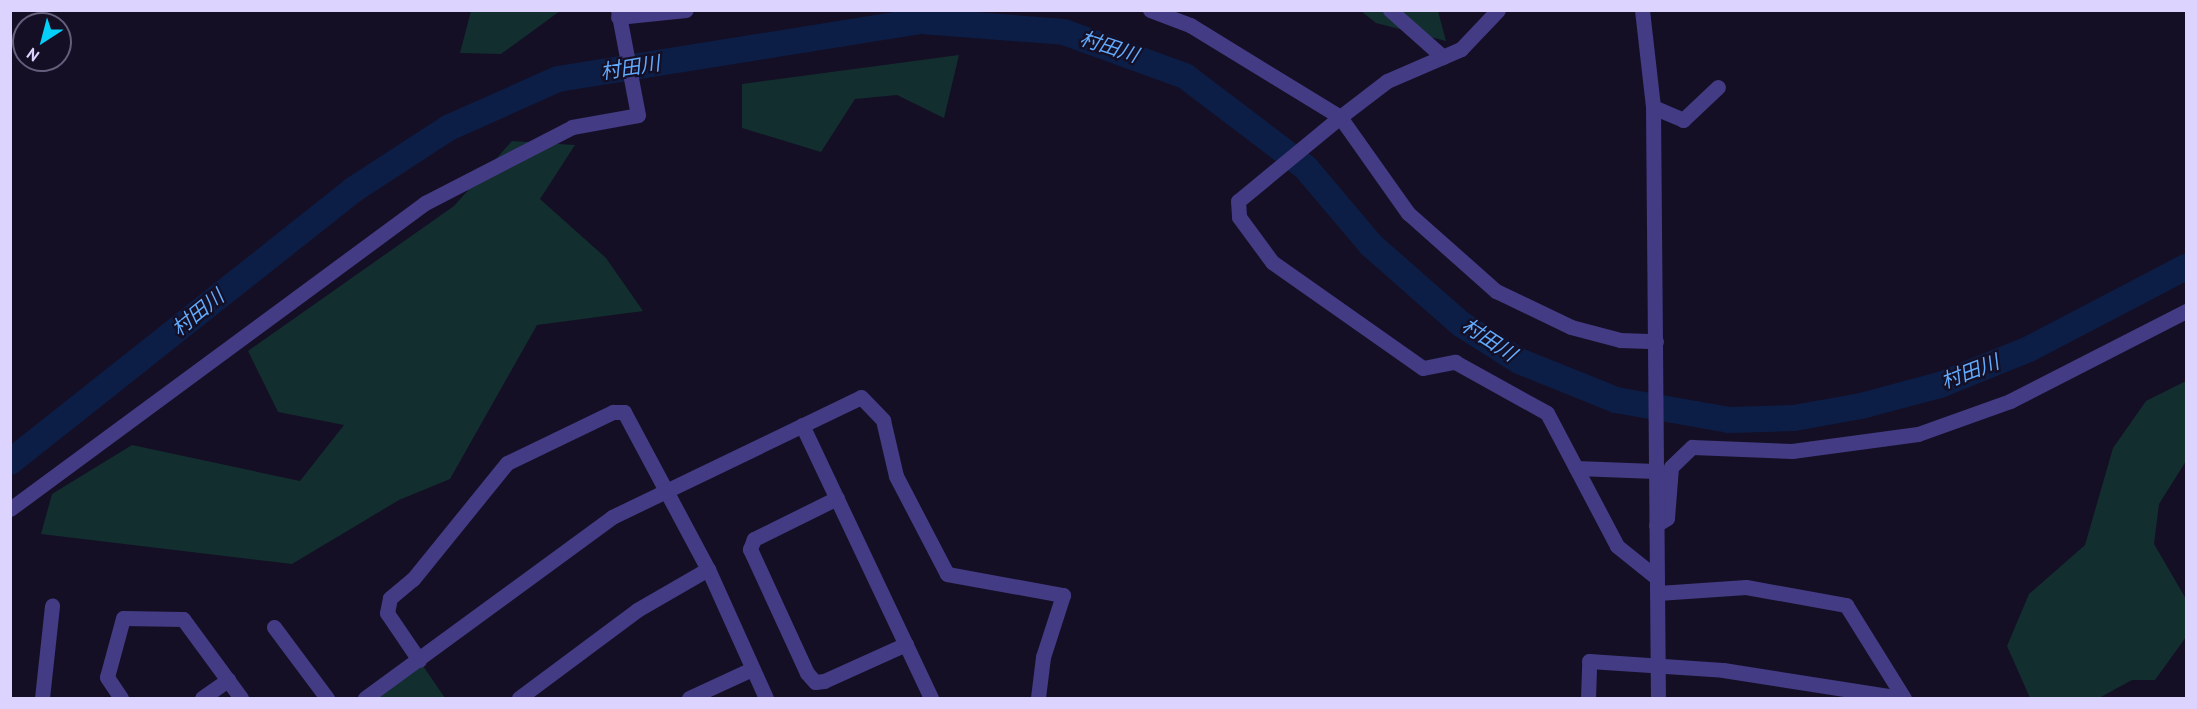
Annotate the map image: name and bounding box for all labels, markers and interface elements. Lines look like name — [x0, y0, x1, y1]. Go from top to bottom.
north arrow — [12, 12, 72, 72]
water label: 村田川 — [1077, 26, 1141, 68]
text: N — [22, 44, 43, 66]
water label: 村田川 — [598, 51, 662, 85]
water label: 村田川 — [167, 285, 229, 341]
water label: 村田川 — [1457, 314, 1521, 366]
water label: 村田川 — [1938, 350, 2002, 394]

